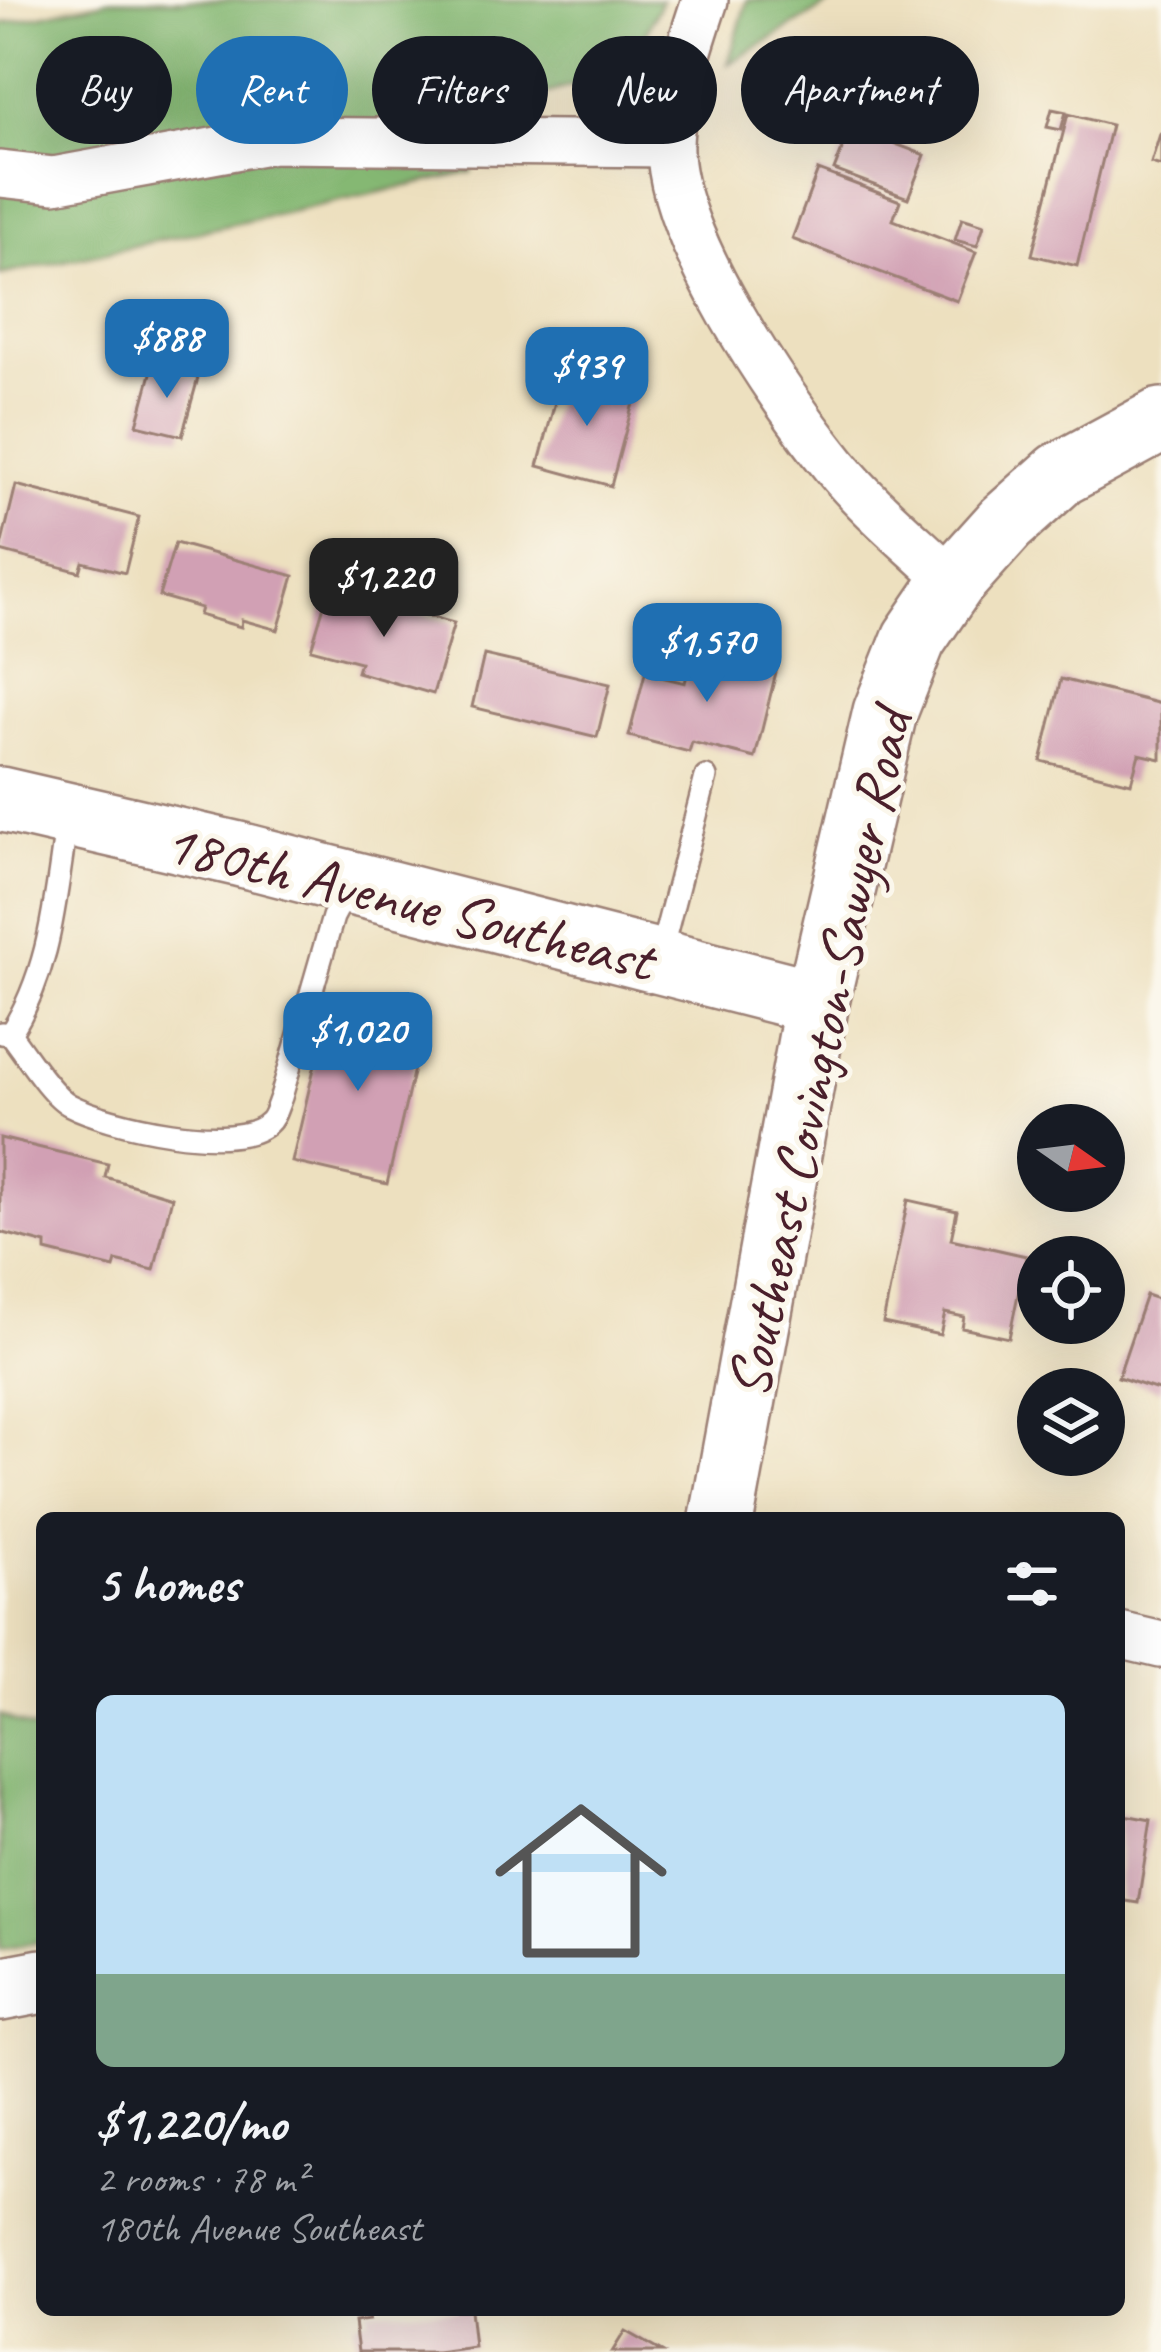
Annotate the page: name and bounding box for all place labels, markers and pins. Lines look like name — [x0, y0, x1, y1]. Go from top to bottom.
pin: $888 — [96, 299, 238, 401]
pin: $939 — [516, 327, 658, 429]
pin: $1,220 — [286, 538, 482, 640]
pin: $1,570 — [609, 603, 805, 705]
pin: $1,020 — [260, 992, 456, 1094]

